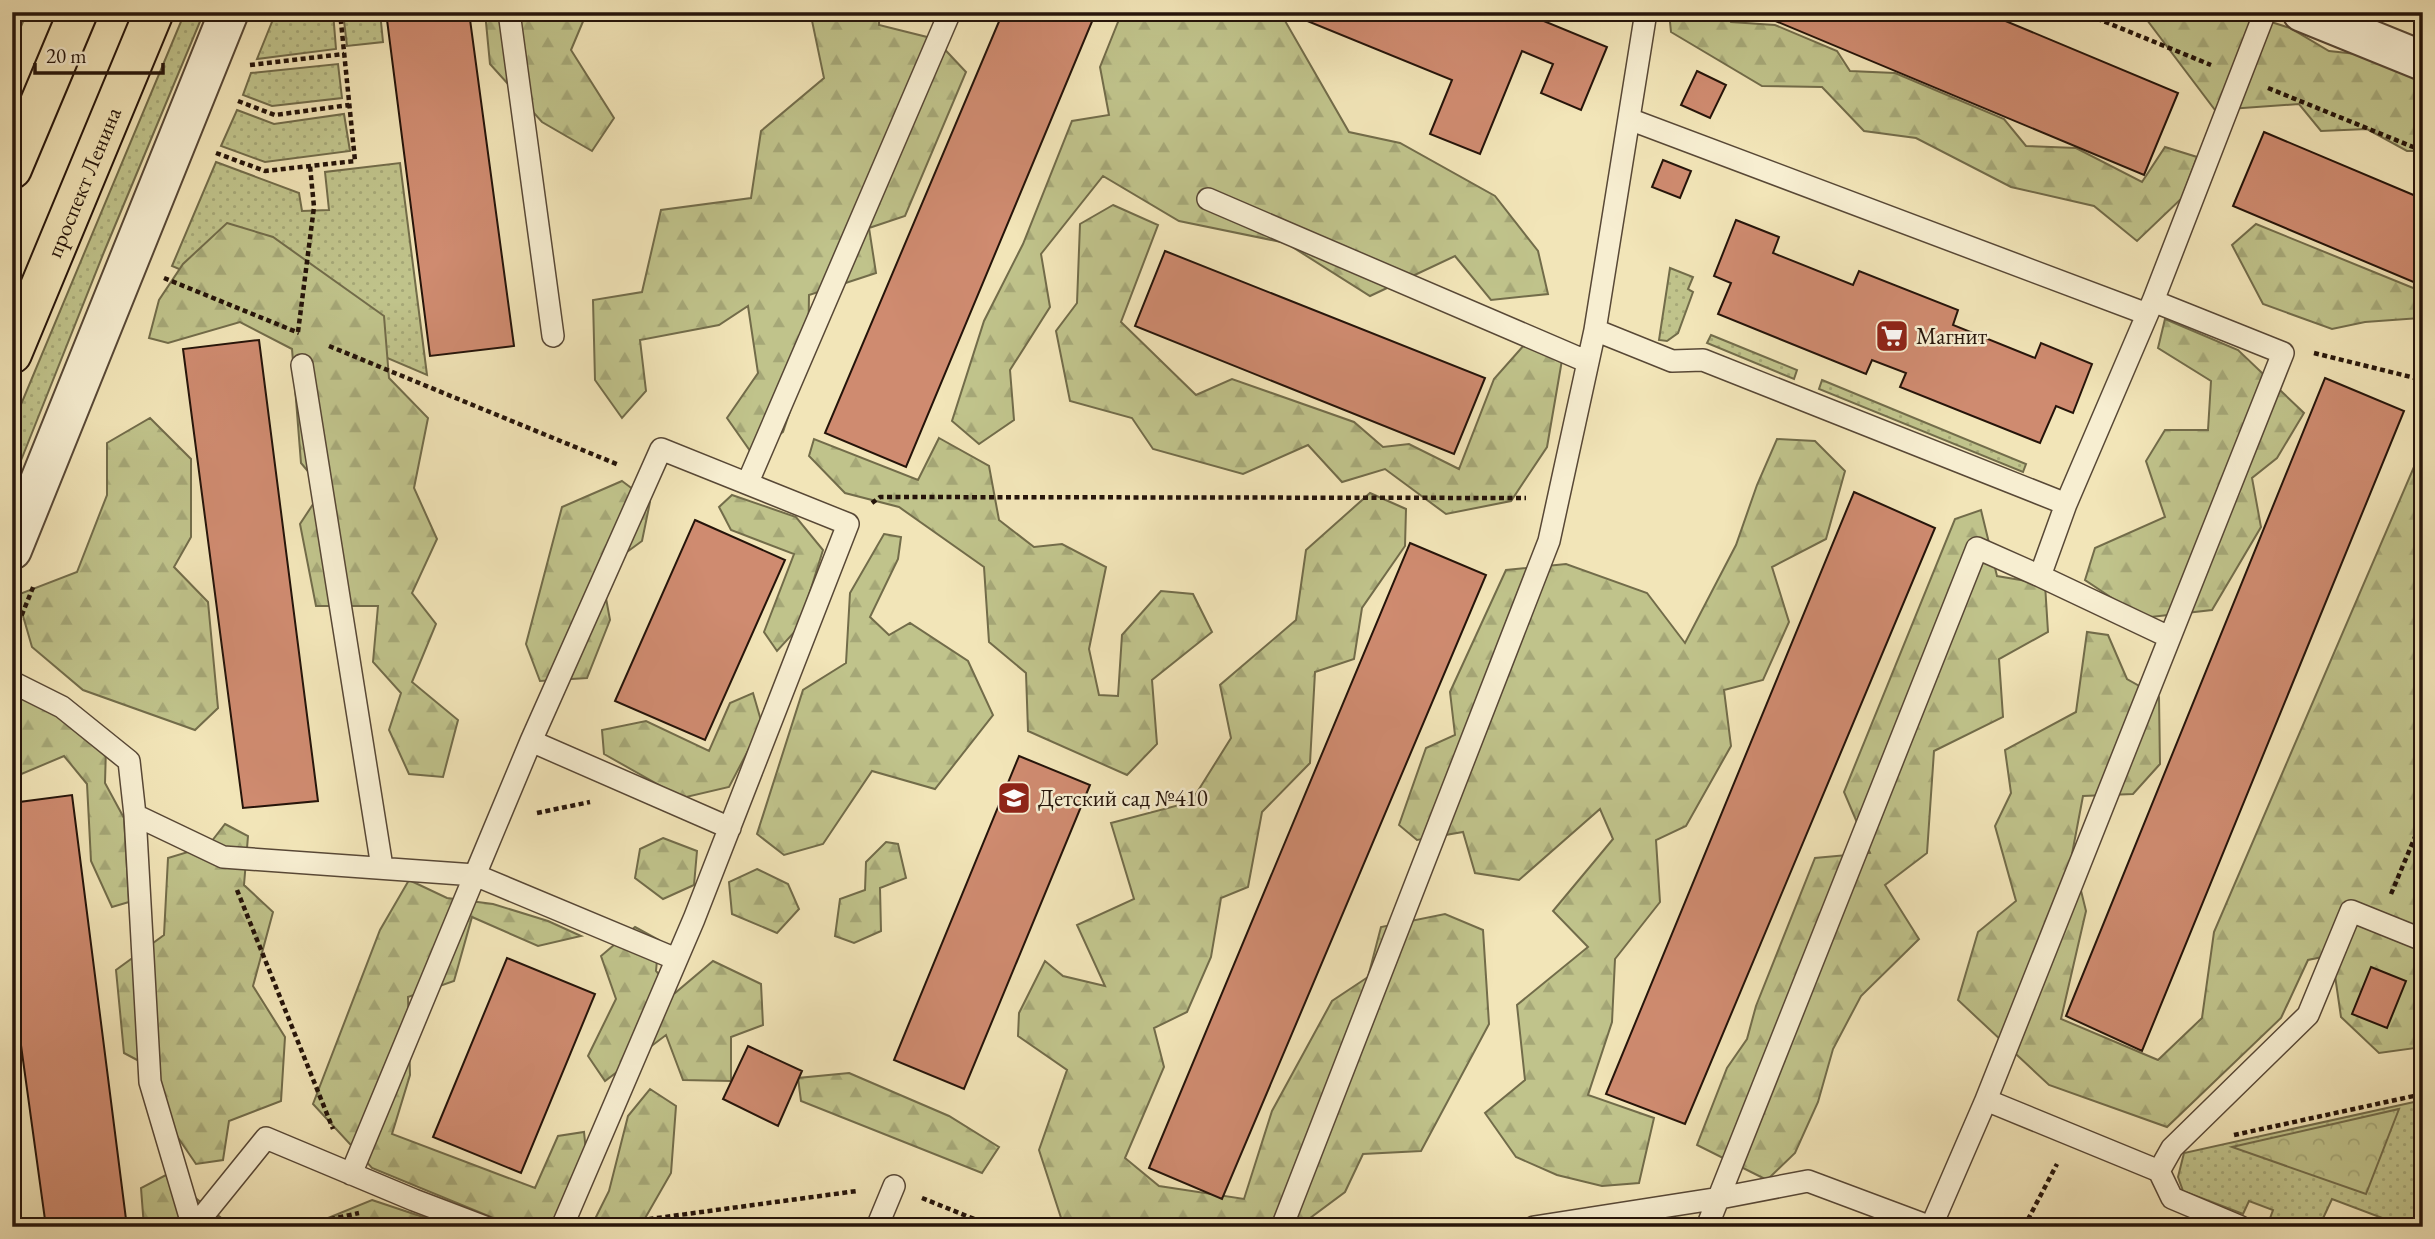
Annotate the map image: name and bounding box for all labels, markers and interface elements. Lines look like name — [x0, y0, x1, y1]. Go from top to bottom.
scale bar — [35, 32, 163, 76]
text: 20 m — [46, 42, 87, 69]
street label: проспект Ленина — [39, 102, 128, 262]
supermarket icon: Магнит — [1873, 317, 1911, 355]
place label: Магнит — [1916, 321, 1988, 351]
school or university icon: Детский сад №410 — [995, 779, 1033, 817]
place label: Детский сад №410 — [1038, 783, 1208, 813]

